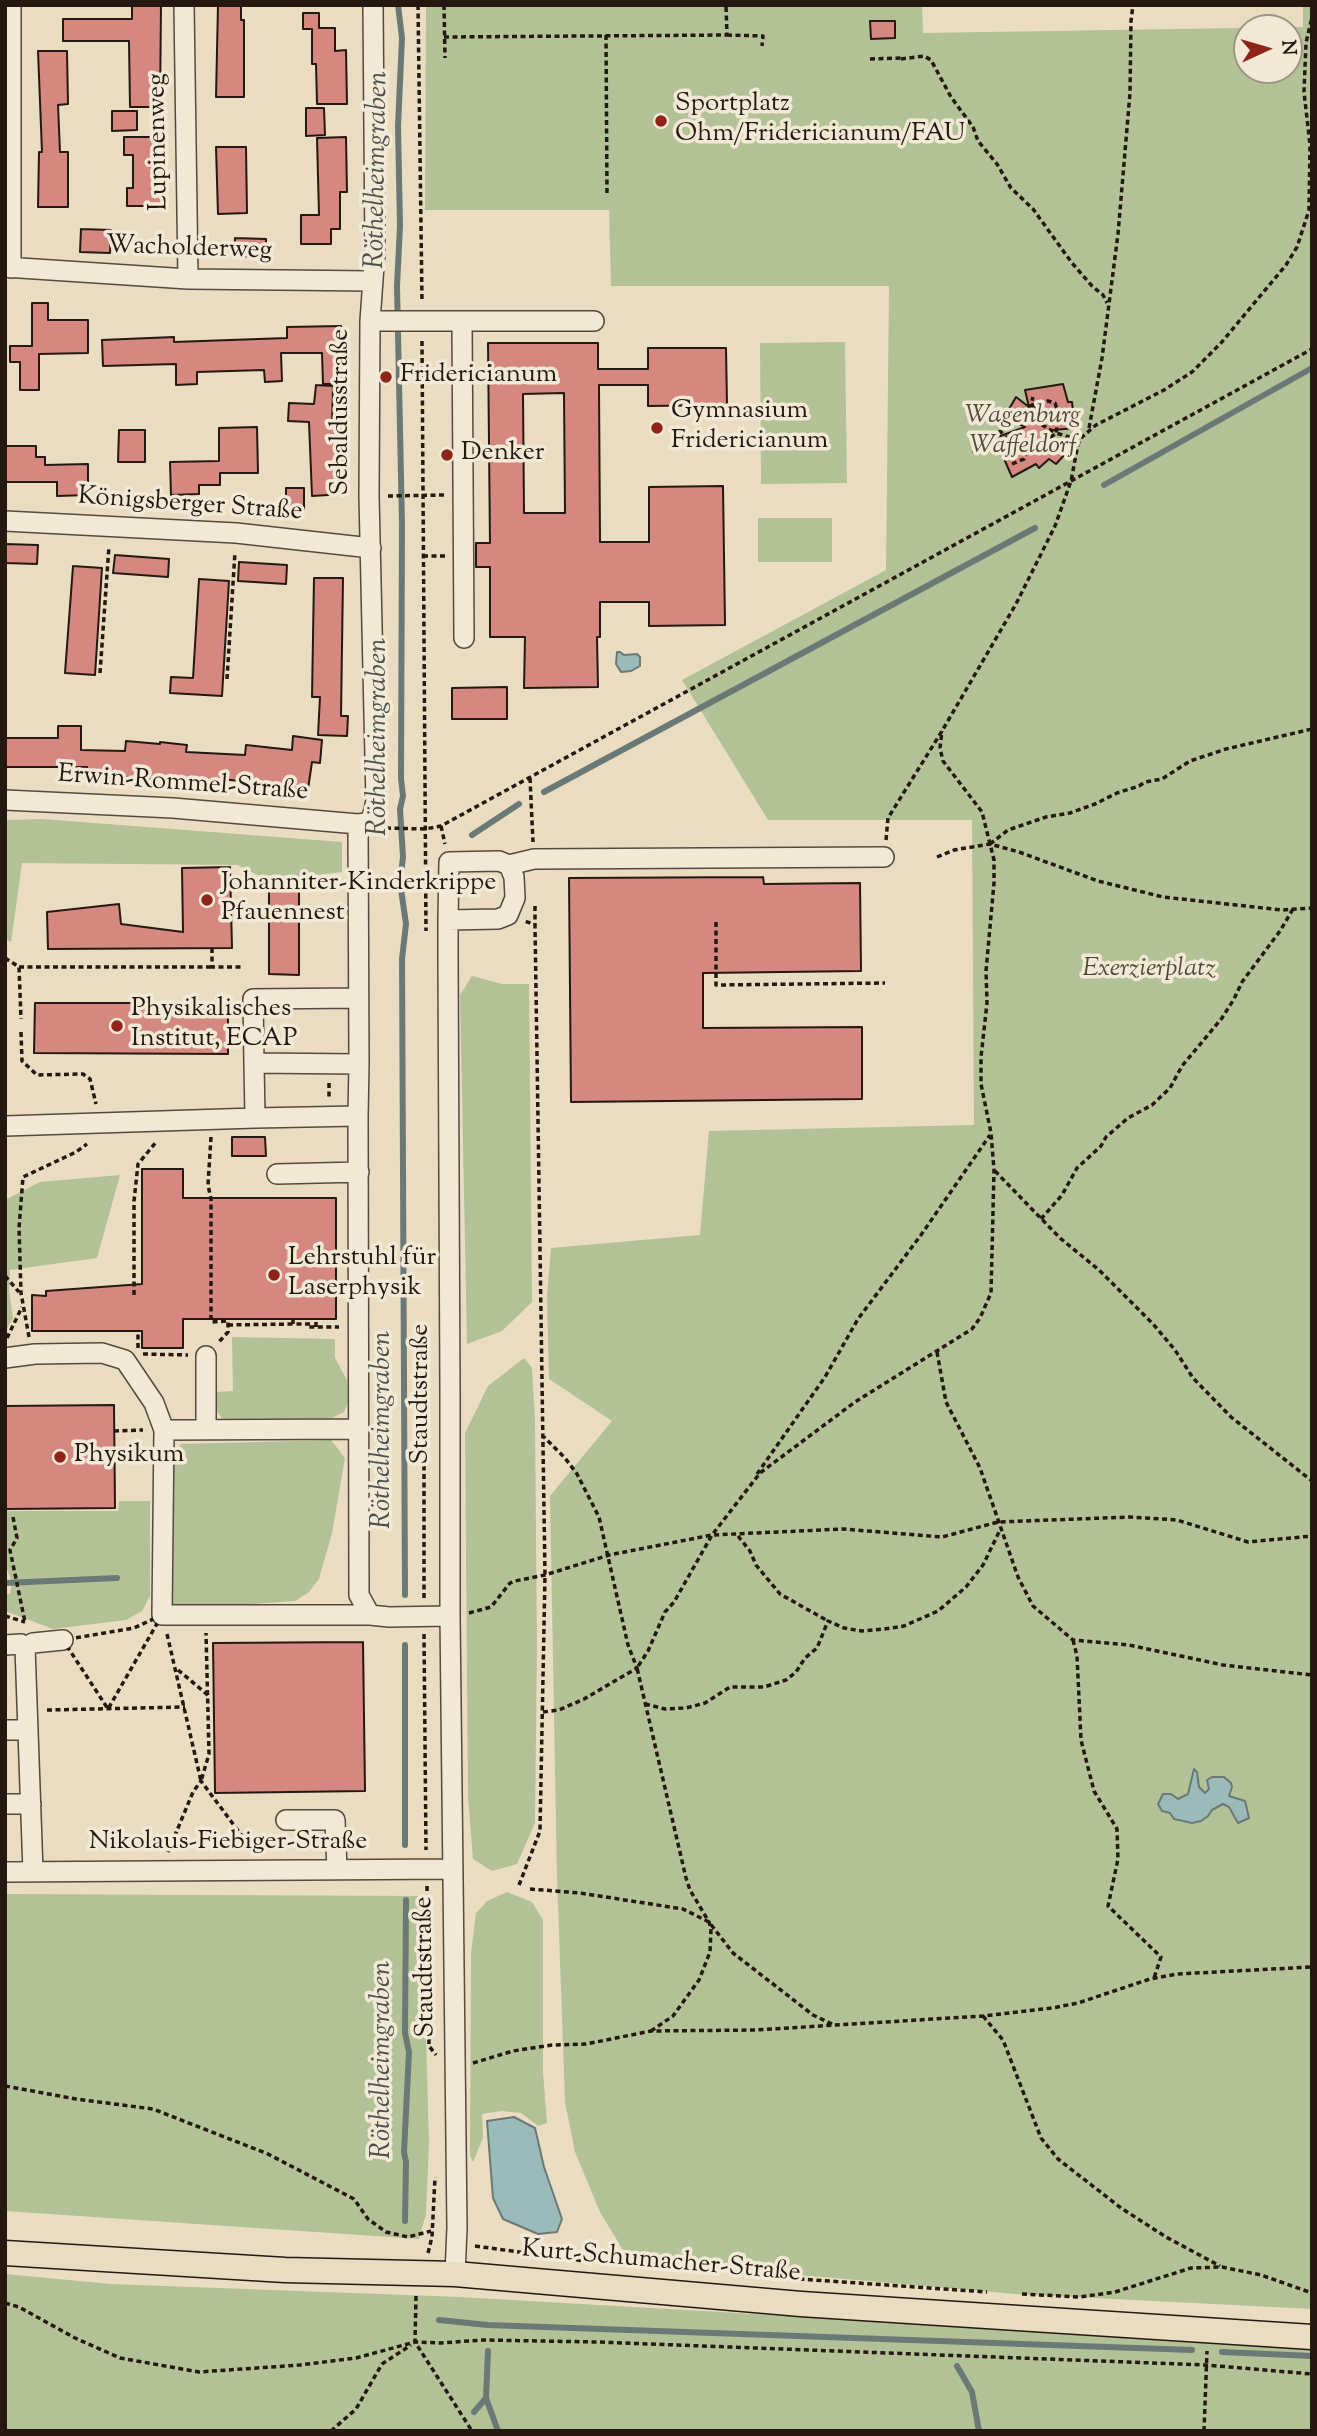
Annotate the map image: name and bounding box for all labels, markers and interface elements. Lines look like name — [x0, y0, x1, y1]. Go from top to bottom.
north arrow — [1233, 14, 1303, 84]
text: N — [1273, 39, 1301, 56]
water label: Röthelheimgraben — [360, 71, 398, 269]
street label: Lupinenweg — [143, 73, 177, 211]
place label: Sportplatz Ohm/Fridericianum/FAU — [675, 90, 965, 152]
marker: Sportplatz Ohm/Fridericianum/FAU — [653, 113, 669, 129]
street label: Wacholderweg — [105, 232, 273, 268]
street label: Sebaldusstraße — [327, 329, 359, 495]
place label: Fridericianum — [400, 361, 557, 393]
marker: Fridericianum — [378, 369, 394, 385]
place label: Gymnasium Fridericianum — [671, 397, 828, 458]
park label: Wagenburg Waffeldorf — [965, 402, 1081, 464]
marker: Gymnasium Fridericianum — [649, 420, 665, 436]
place label: Denker — [461, 439, 545, 471]
marker: Denker — [439, 447, 455, 463]
street label: Königsberger Straße — [77, 483, 303, 529]
water label: Röthelheimgraben — [363, 638, 397, 836]
street label: Erwin-Rommel-Straße — [57, 761, 309, 809]
place label: Johanniter-Kinderkrippe Pfauennest — [221, 869, 496, 931]
marker: Johanniter-Kinderkrippe Pfauennest — [199, 892, 215, 908]
park label: Exerzierplatz — [1082, 955, 1216, 987]
place label: Physikalisches Institut, ECAP — [131, 995, 297, 1056]
marker: Physikalisches Institut, ECAP — [109, 1018, 125, 1034]
place label: Lehrstuhl für Laserphysik — [288, 1244, 436, 1306]
marker: Lehrstuhl für Laserphysik — [266, 1267, 282, 1283]
street label: Staudtstraße — [407, 1324, 439, 1464]
water label: Röthelheimgraben — [367, 1331, 401, 1529]
place label: Physikum — [74, 1441, 184, 1473]
marker: Physikum — [52, 1449, 68, 1465]
street label: Nikolaus-Fiebiger-Straße — [89, 1828, 367, 1860]
street label: Staudtstraße — [410, 1896, 444, 2038]
water label: Röthelheimgraben — [367, 1961, 401, 2159]
street label: Kurt-Schumacher-Straße — [520, 2235, 802, 2291]

